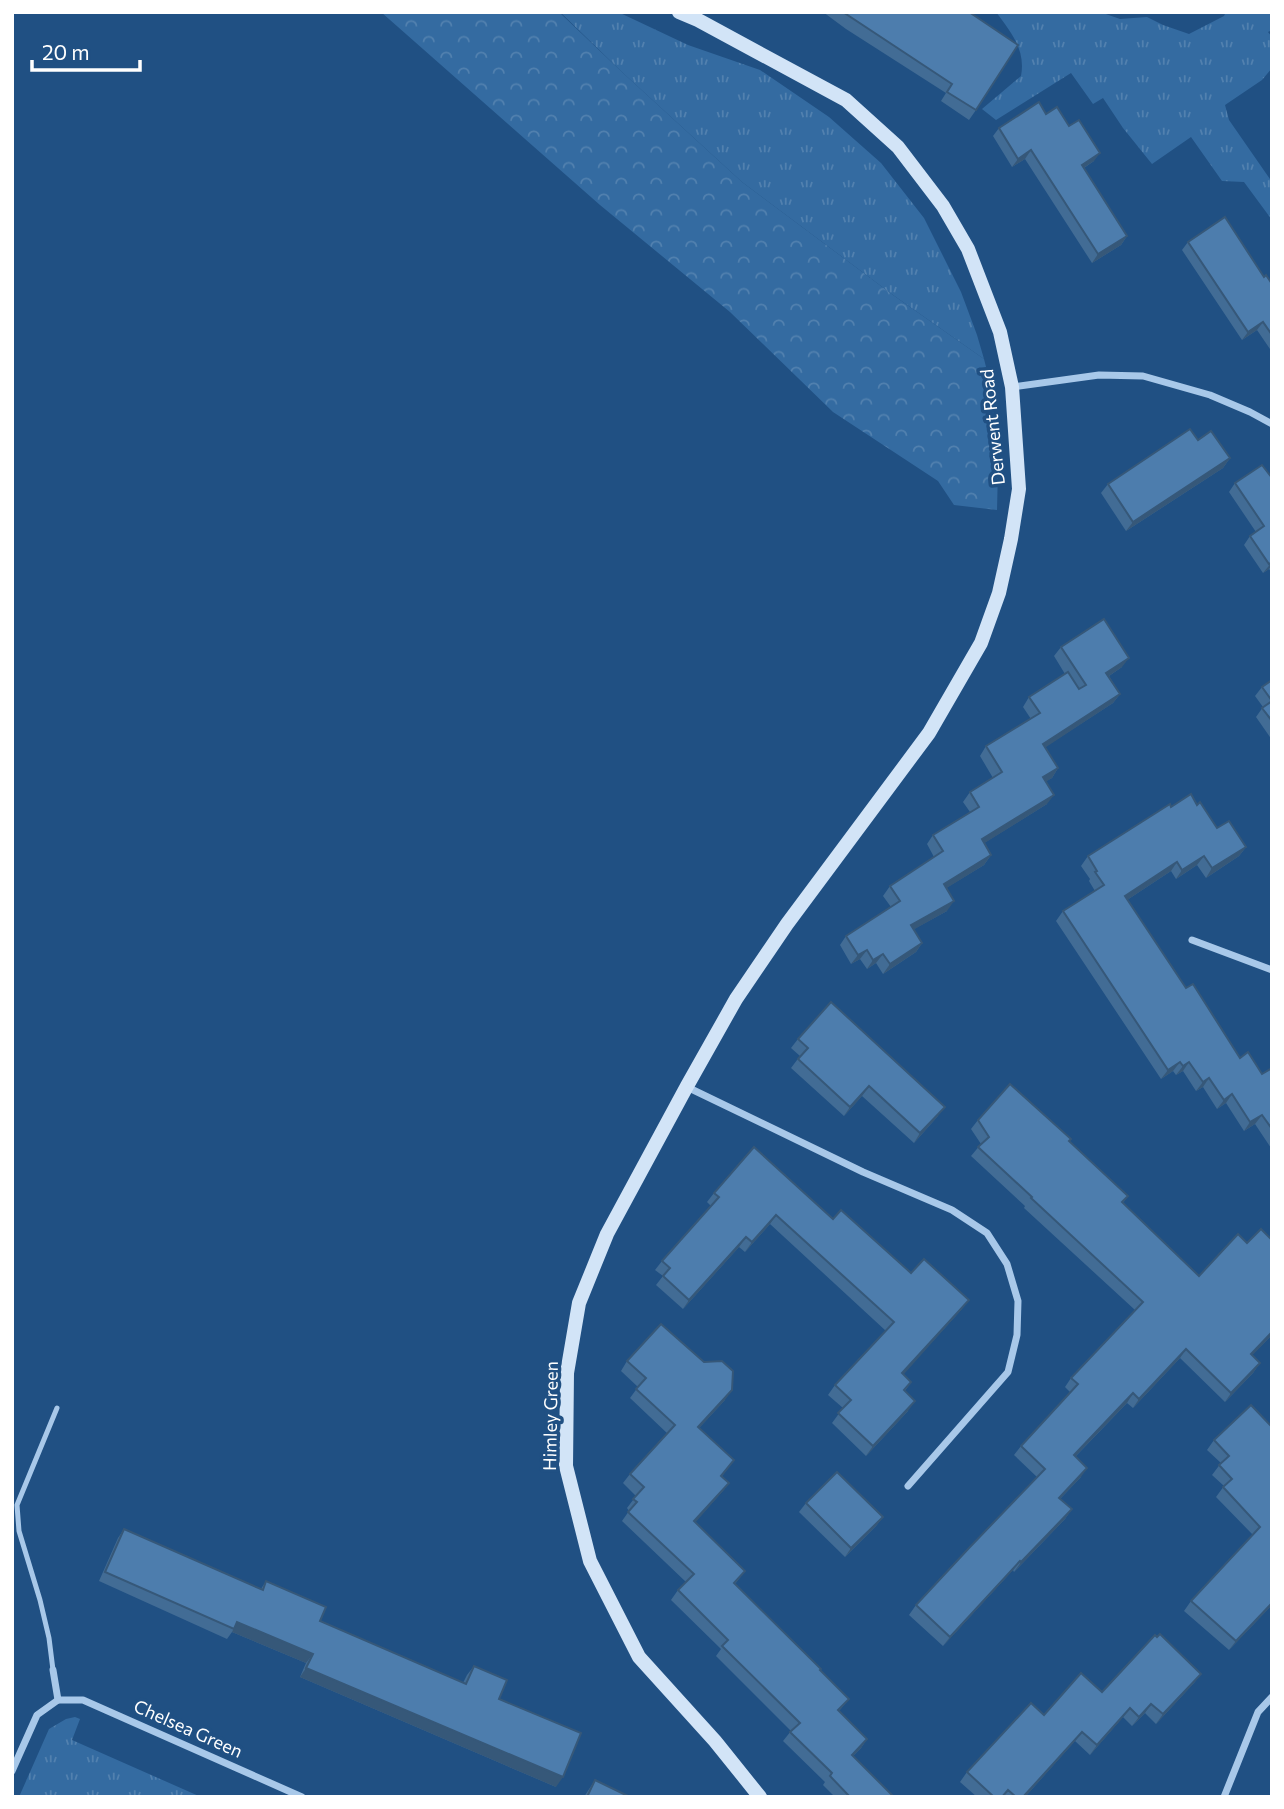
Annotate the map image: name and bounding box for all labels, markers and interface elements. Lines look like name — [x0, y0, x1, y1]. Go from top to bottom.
scale bar — [32, 28, 140, 72]
text: 20 m — [42, 39, 90, 64]
street label: Derwent Road — [975, 368, 1009, 486]
street label: Himley Green — [538, 1361, 562, 1471]
street label: Chelsea Green — [131, 1694, 246, 1762]

